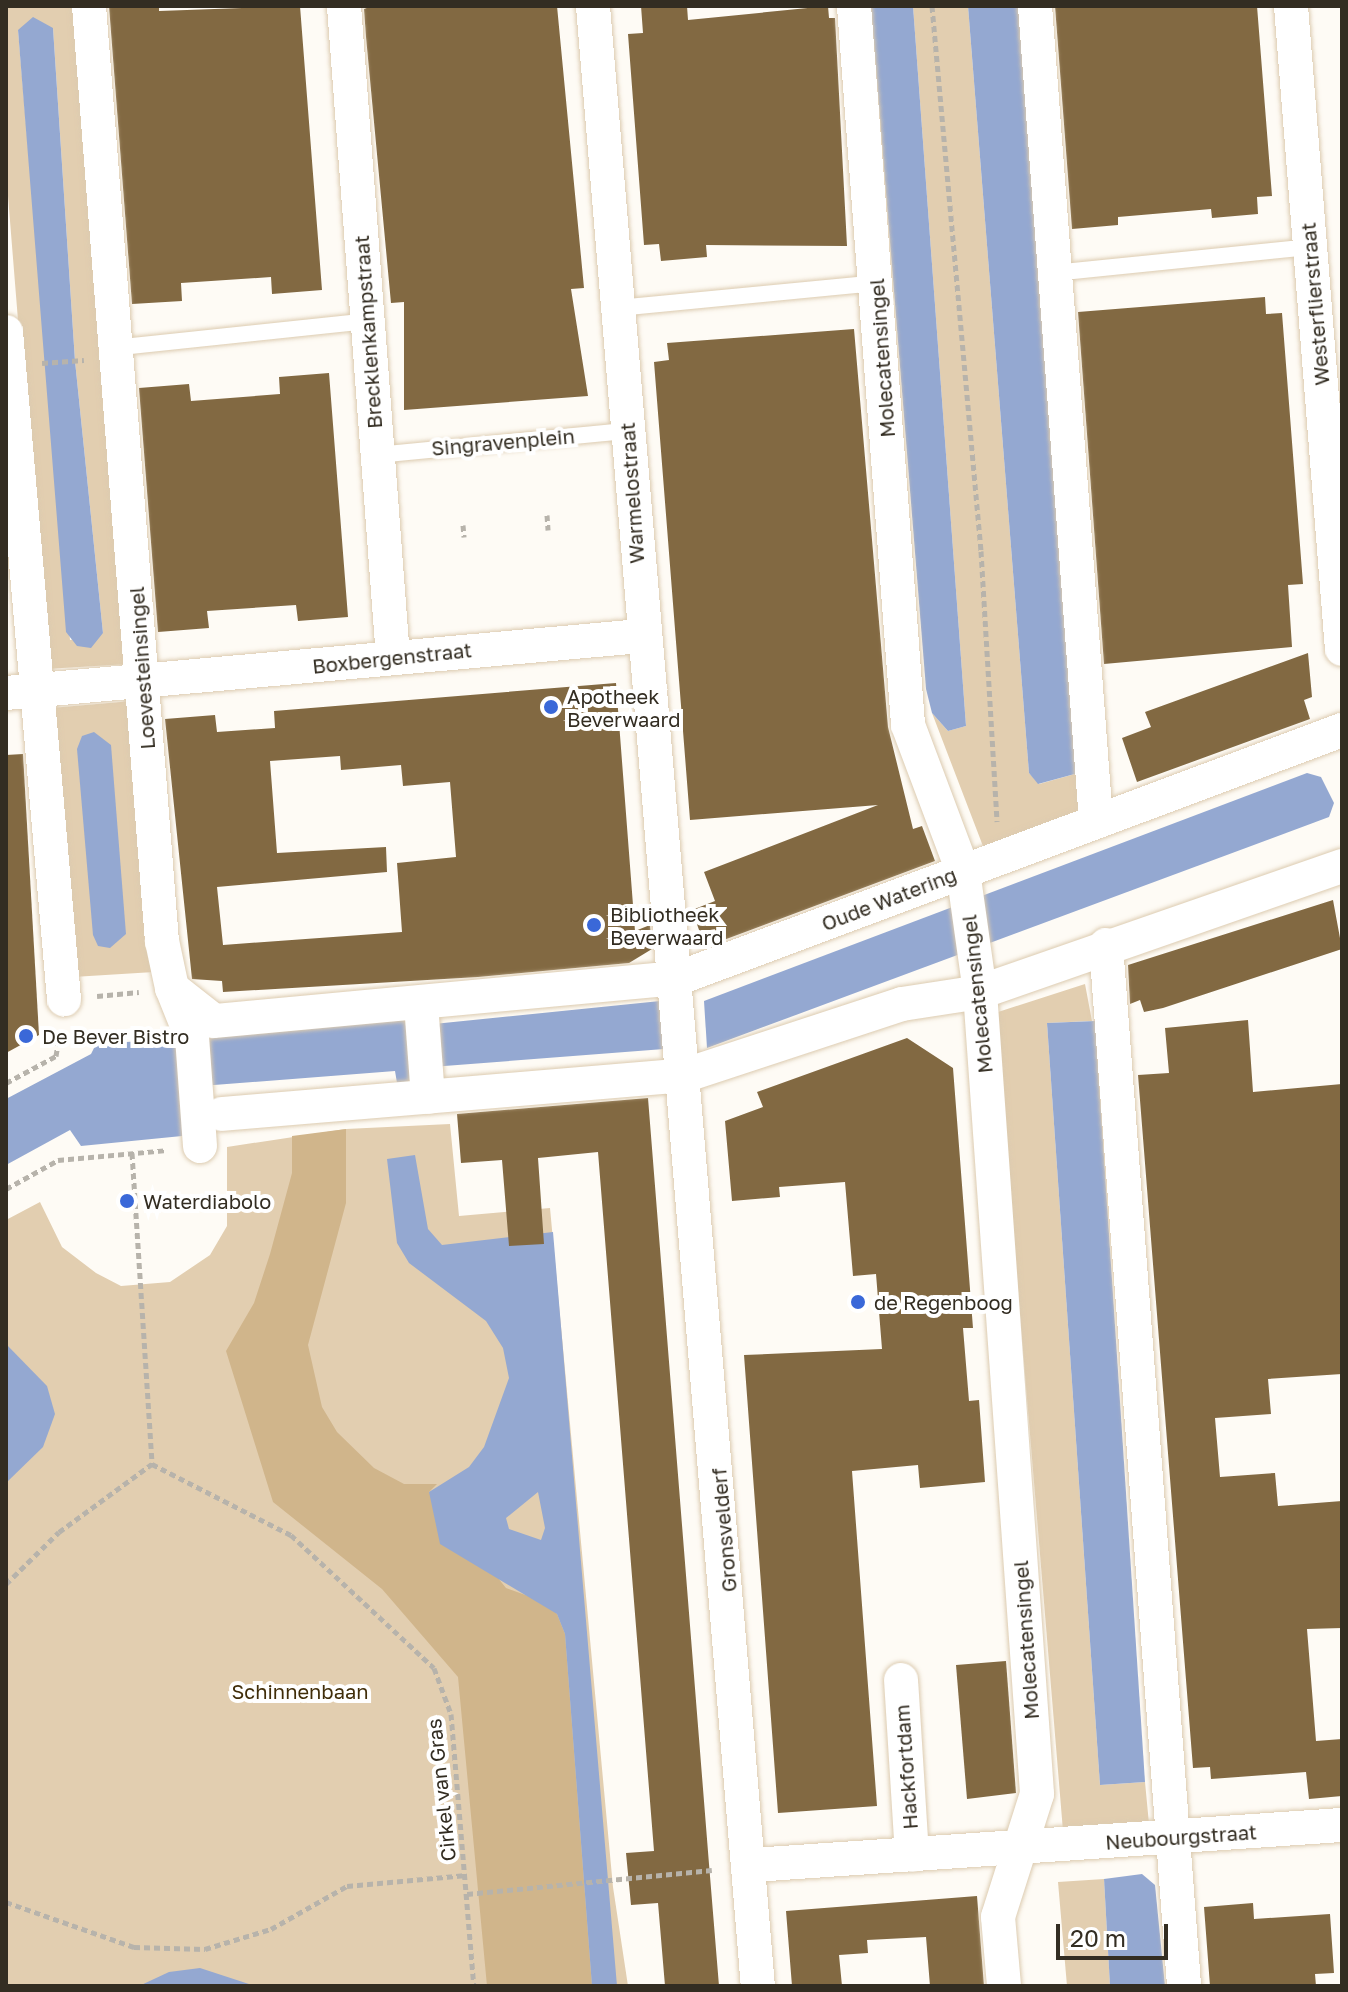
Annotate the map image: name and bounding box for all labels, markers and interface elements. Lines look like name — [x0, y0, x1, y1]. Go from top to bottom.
street label: Westerflierstraat — [1296, 222, 1334, 386]
street label: Brecklenkampstraat — [349, 234, 387, 430]
street label: Molecatensingel — [864, 278, 900, 438]
street label: Warmelostraat — [615, 422, 649, 564]
street label: Singravenplein — [430, 424, 576, 460]
street label: Loevesteinsingel — [124, 586, 160, 750]
street label: Boxbergenstraat — [311, 638, 473, 678]
place label: Apotheek Beverwaard — [567, 684, 680, 731]
marker: Apotheek Beverwaard — [542, 698, 560, 716]
street label: Oude Watering — [818, 862, 960, 936]
place label: Bibliotheek Beverwaard — [610, 902, 723, 949]
street label: Molecatensingel — [957, 913, 997, 1075]
marker: Bibliotheek Beverwaard — [585, 916, 603, 934]
place label: De Bever Bistro — [42, 1024, 189, 1048]
marker: De Bever Bistro — [17, 1027, 35, 1045]
place label: Waterdiabolo — [143, 1189, 271, 1213]
marker: Waterdiabolo — [118, 1192, 136, 1210]
place label: de Regenboog — [874, 1290, 1013, 1314]
marker: de Regenboog — [849, 1293, 867, 1311]
street label: Gronsvelderf — [707, 1467, 741, 1593]
street label: Molecatensingel — [1008, 1560, 1044, 1720]
park label: Schinnenbaan — [231, 1679, 369, 1703]
street label: Hackfortdam — [890, 1704, 922, 1830]
street label: Cirkel van Gras — [422, 1717, 460, 1863]
street label: Neubourgstraat — [1104, 1820, 1258, 1854]
scale bar — [1060, 1908, 1172, 1958]
text: 20 m — [1070, 1923, 1126, 1952]

